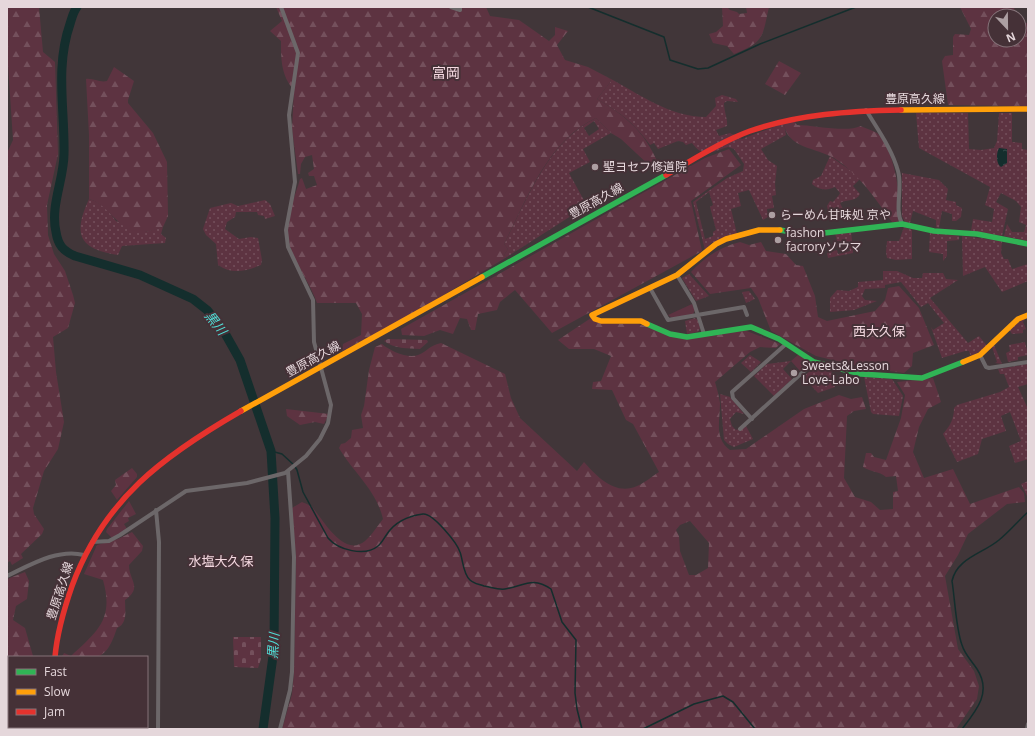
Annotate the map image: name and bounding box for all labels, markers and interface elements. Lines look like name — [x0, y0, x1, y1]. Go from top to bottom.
north arrow — [987, 8, 1027, 48]
text: N — [1004, 29, 1018, 46]
district label: 富岡 — [432, 63, 460, 82]
street label: 豊原高久線 — [885, 90, 945, 107]
place label: 聖ヨセフ修道院 — [603, 158, 687, 175]
marker: 聖ヨセフ修道院 — [590, 162, 600, 172]
street label: 豊原高久線 — [565, 179, 626, 223]
place label: らーめん甘味処 京や — [780, 206, 891, 223]
marker: らーめん甘味処 京や — [767, 210, 777, 220]
place label: fashon facroryソウマ — [786, 224, 862, 255]
marker: fashon facroryソウマ — [773, 235, 783, 245]
water label: 黒川 — [201, 307, 232, 340]
district label: 西大久保 — [853, 322, 905, 340]
street label: 豊原高久線 — [282, 337, 343, 381]
place label: Sweets&Lesson Love-Labo — [802, 357, 889, 388]
marker: Sweets&Lesson Love-Labo — [789, 368, 799, 378]
district label: 水塩大久保 — [188, 552, 254, 570]
street label: 豊原高久線 — [42, 560, 77, 622]
water label: 黒川 — [263, 630, 283, 660]
legend — [8, 656, 148, 728]
text: Fast — [44, 663, 67, 680]
text: Slow — [44, 683, 71, 700]
text: Jam — [43, 703, 65, 720]

